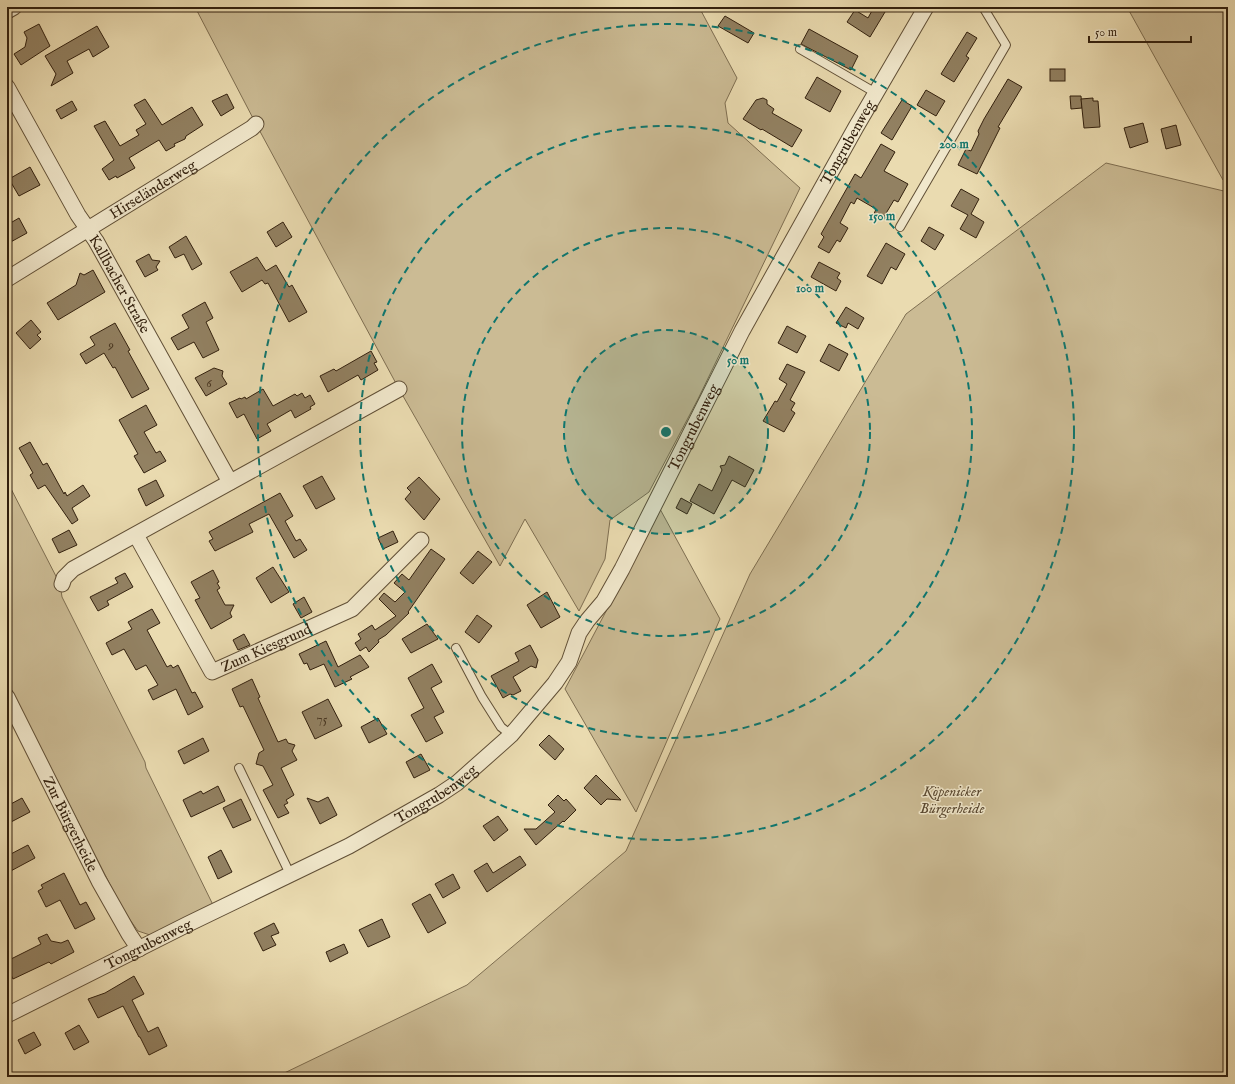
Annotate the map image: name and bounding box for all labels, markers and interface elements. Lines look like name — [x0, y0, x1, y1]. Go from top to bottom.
scale bar — [1089, 18, 1191, 44]
text: 50 m — [1095, 25, 1117, 40]
street label: Tongrubenweg — [816, 96, 880, 188]
text: 200 m — [939, 137, 969, 152]
street label: Hirseländerweg — [106, 155, 200, 223]
text: 150 m — [869, 209, 896, 224]
street label: Kallbacher Straße — [85, 231, 155, 336]
text: 100 m — [796, 281, 825, 296]
house number: 9 — [107, 337, 114, 354]
text: 50 m — [727, 353, 750, 368]
house number: 6 — [206, 375, 212, 392]
street label: Tongrubenweg — [664, 380, 724, 474]
centre of rings — [659, 425, 673, 439]
street label: Zum Kiesgrund — [218, 619, 315, 676]
house number: 75 — [317, 711, 328, 728]
street label: Tongrubenweg — [391, 760, 482, 828]
street label: Zur Bürgerheide — [39, 773, 102, 875]
park label: Köpenicker Bürgerheide — [920, 782, 984, 819]
street label: Tongrubenweg — [102, 914, 195, 974]

